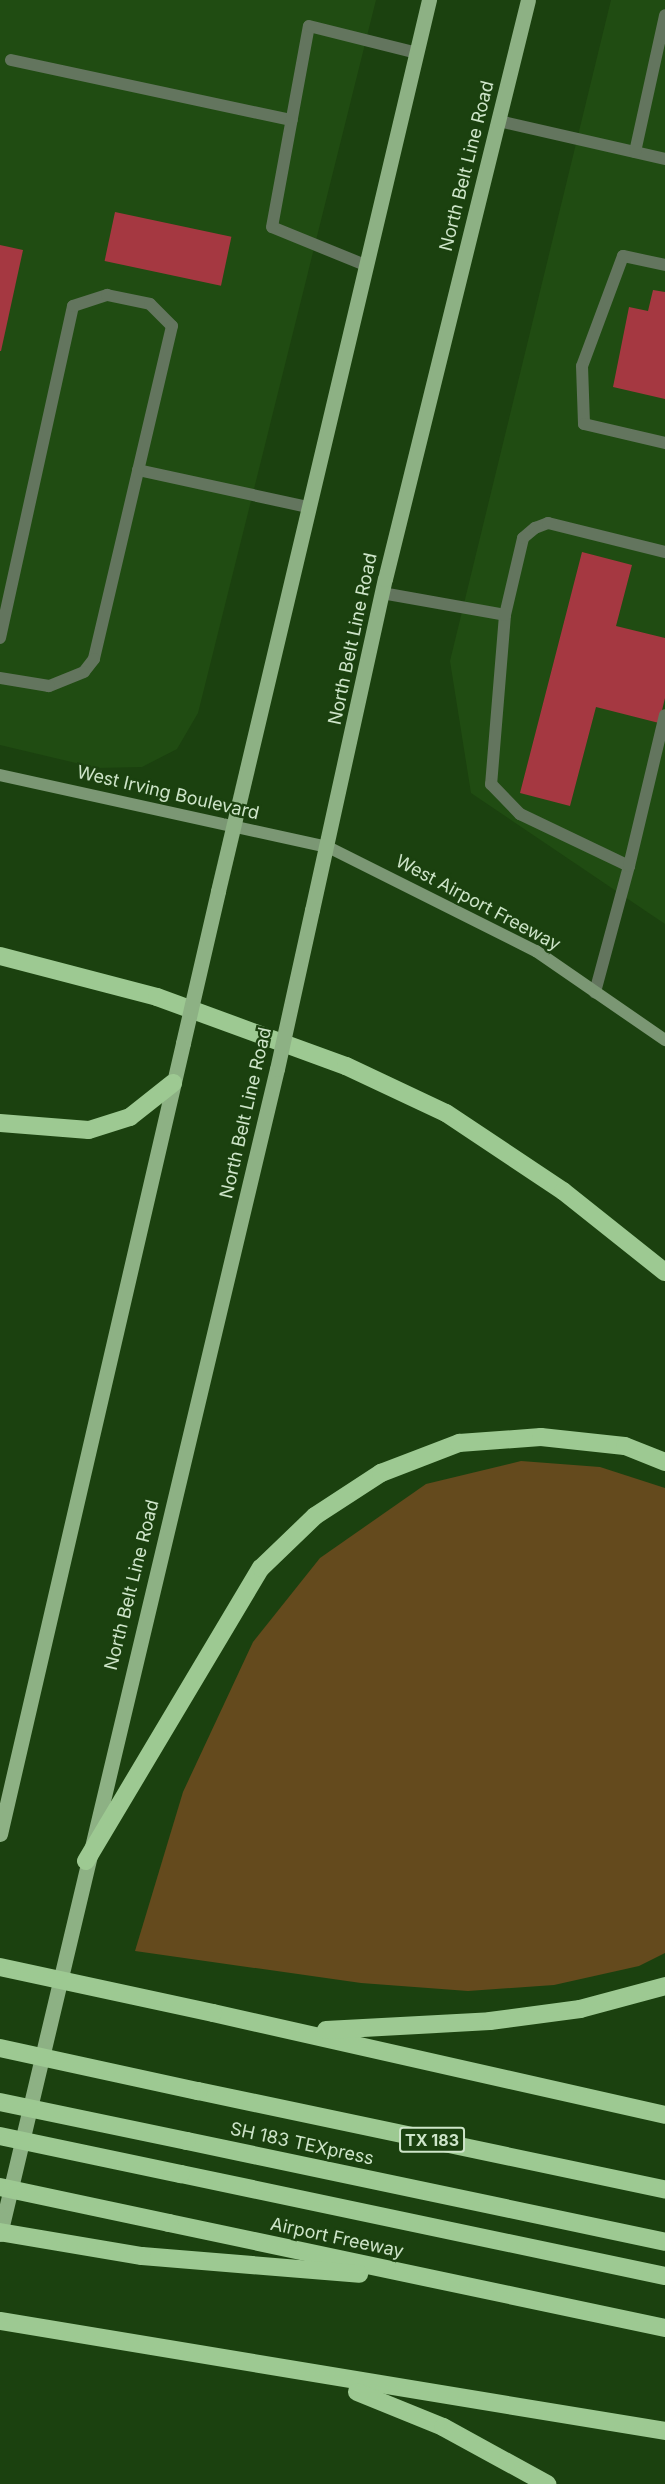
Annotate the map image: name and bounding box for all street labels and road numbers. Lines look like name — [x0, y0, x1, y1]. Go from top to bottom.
street label: North Belt Line Road — [435, 78, 499, 254]
street label: North Belt Line Road — [324, 551, 382, 727]
street label: West Irving Boulevard — [75, 762, 261, 824]
street label: West Airport Freeway — [392, 850, 564, 956]
street label: North Belt Line Road — [216, 1025, 276, 1201]
street label: North Belt Line Road — [100, 1497, 164, 1673]
street label: SH 183 TEXpress — [228, 2118, 376, 2170]
road number: TX 183 — [399, 2127, 465, 2153]
street label: Airport Freeway — [268, 2213, 406, 2263]

